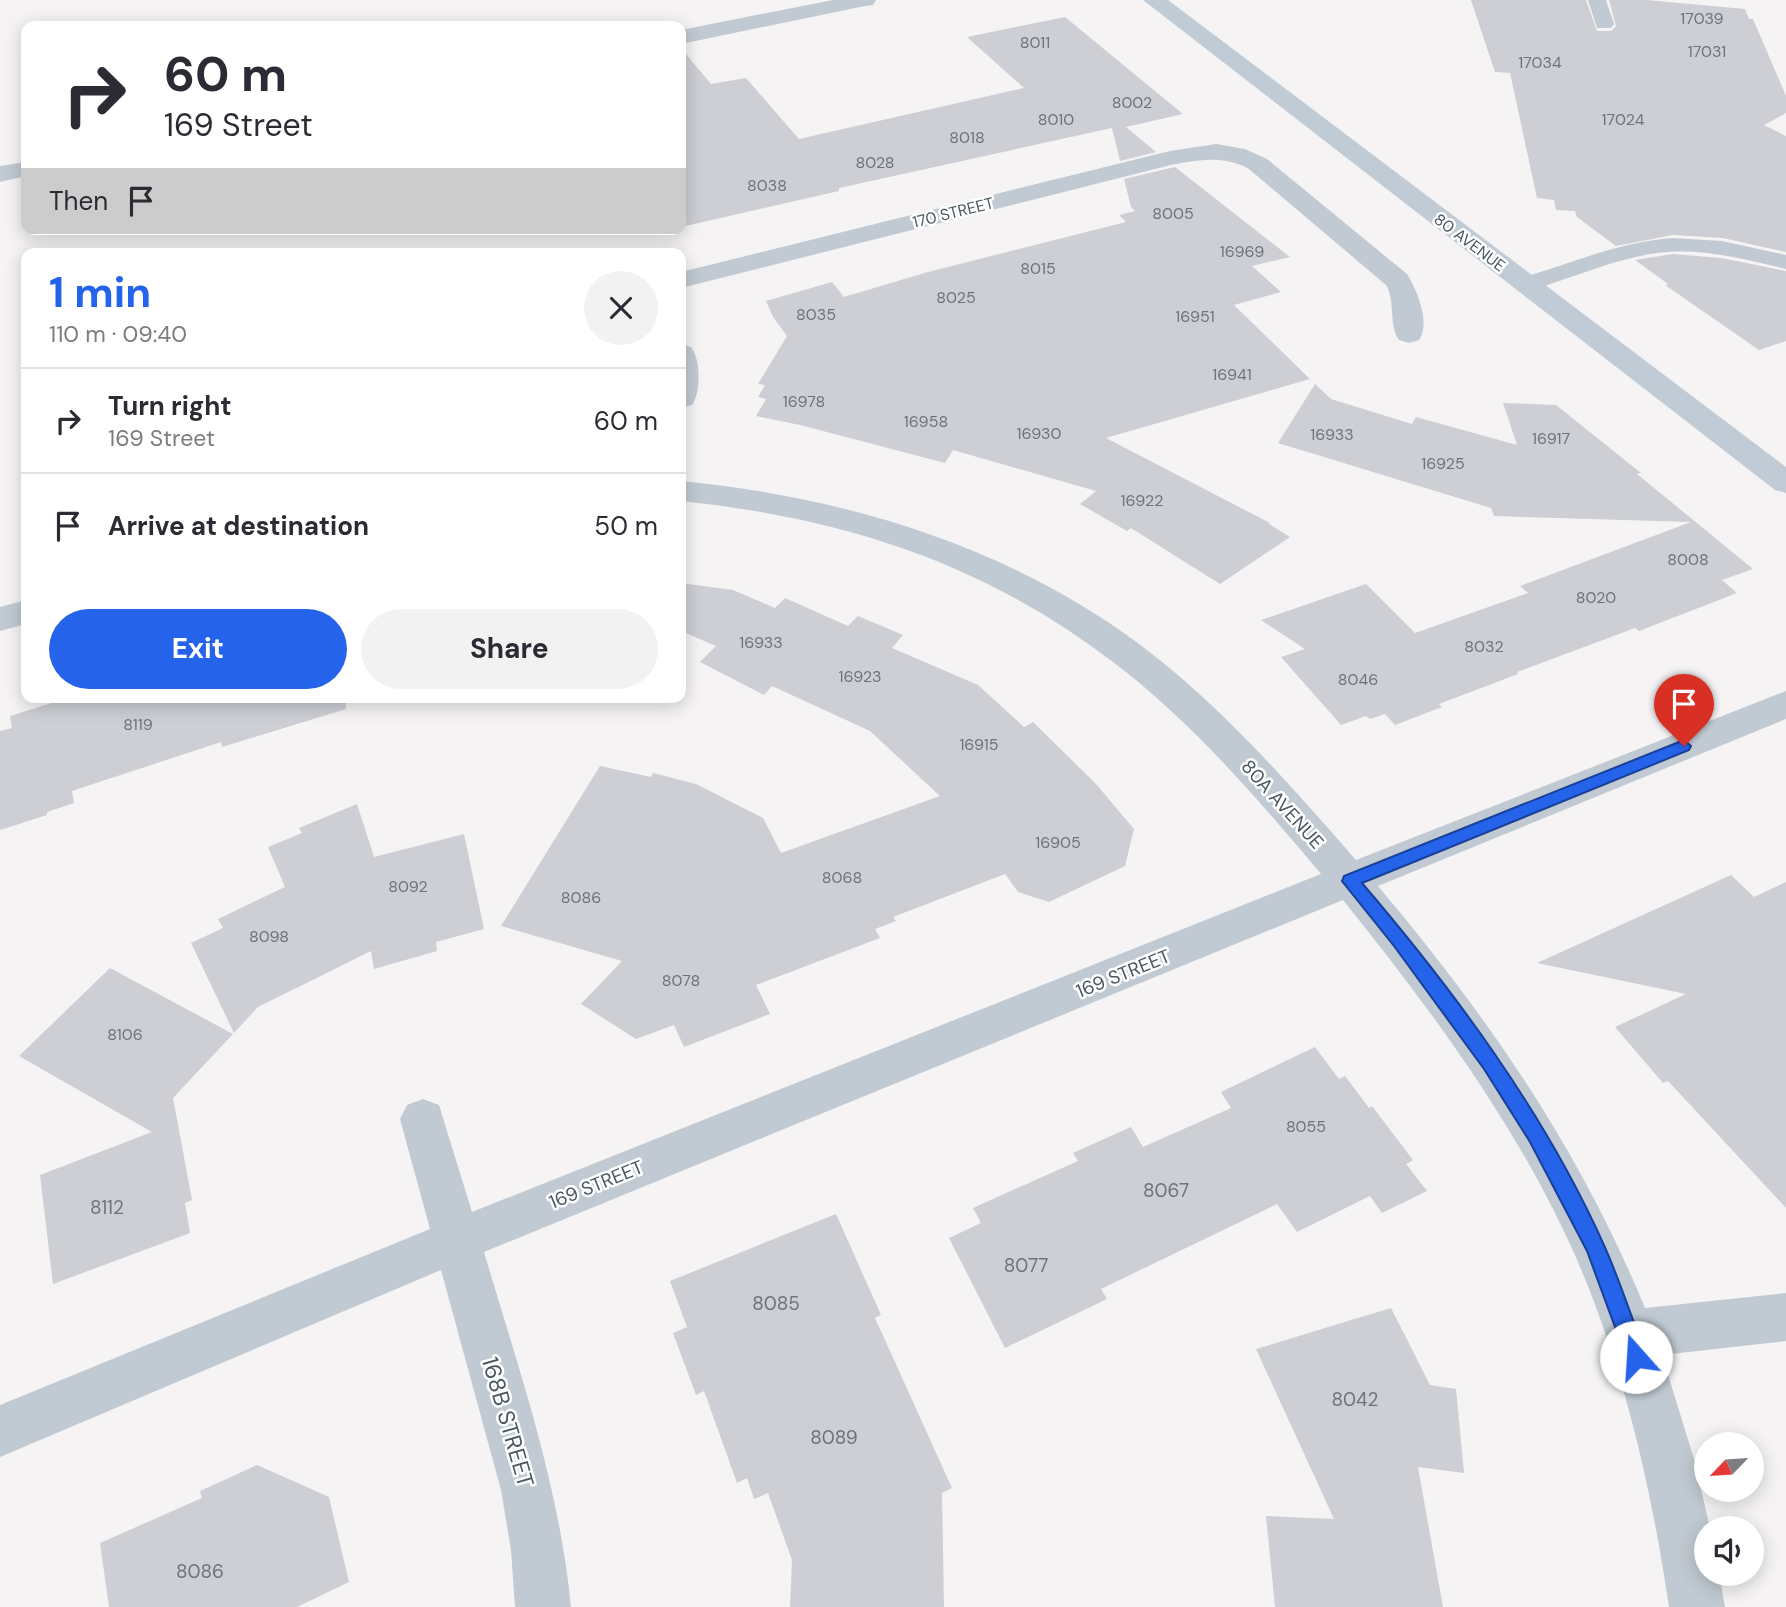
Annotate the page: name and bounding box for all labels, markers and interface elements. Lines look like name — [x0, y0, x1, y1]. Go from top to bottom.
house number: 17039 — [1680, 8, 1724, 29]
house number: 8011 — [1020, 32, 1050, 53]
house number: 17031 — [1688, 41, 1726, 62]
text: 60 m — [164, 42, 287, 106]
icon: right — [49, 49, 140, 140]
house number: 17034 — [1518, 52, 1562, 73]
house number: 8002 — [1112, 92, 1152, 113]
text: 169 Street — [164, 104, 313, 146]
house number: 8010 — [1038, 109, 1074, 130]
house number: 17024 — [1602, 109, 1645, 130]
house number: 8018 — [949, 127, 985, 148]
house number: 8028 — [855, 152, 895, 173]
house number: 8038 — [747, 175, 787, 196]
icon: arrive — [122, 182, 160, 220]
text: Then — [49, 184, 108, 218]
street label: 170 STREET — [910, 192, 996, 233]
house number: 8005 — [1152, 203, 1194, 224]
street label: 80 AVENUE — [1430, 209, 1510, 276]
house number: 16969 — [1220, 241, 1264, 262]
house number: 8015 — [1020, 258, 1056, 279]
text: 1 min — [49, 265, 151, 320]
button: close — [584, 271, 658, 345]
house number: 8025 — [936, 287, 976, 308]
house number: 8035 — [796, 304, 836, 325]
house number: 16951 — [1175, 306, 1215, 327]
text: 110 m · 09:40 — [49, 319, 187, 349]
house number: 16941 — [1212, 364, 1252, 385]
text: Turn right — [108, 389, 232, 423]
house number: 16978 — [783, 391, 825, 412]
icon: right — [49, 402, 87, 440]
text: 60 m — [594, 404, 658, 438]
house number: 16958 — [904, 411, 948, 432]
text: 169 Street — [108, 423, 215, 453]
house number: 16930 — [1017, 423, 1061, 444]
house number: 16933 — [1310, 424, 1354, 445]
house number: 16917 — [1532, 428, 1570, 449]
house number: 16925 — [1421, 453, 1465, 474]
house number: 16922 — [1121, 490, 1163, 511]
icon: arrive — [49, 507, 87, 545]
text: Arrive at destination — [108, 509, 369, 543]
text: 50 m — [594, 509, 658, 543]
house number: 8008 — [1667, 549, 1709, 570]
house number: 8020 — [1576, 587, 1616, 608]
button: Exit — [49, 609, 347, 689]
button: Share — [361, 609, 658, 689]
house number: 16933 — [739, 632, 783, 653]
house number: 8032 — [1464, 636, 1504, 657]
house number: 16923 — [838, 666, 882, 687]
house number: 8046 — [1338, 669, 1378, 690]
pin — [1654, 674, 1714, 746]
icon: arrive — [1665, 685, 1703, 723]
house number: 8119 — [123, 714, 153, 735]
house number: 16915 — [959, 734, 999, 755]
street label: 80A AVENUE — [1236, 754, 1329, 854]
house number: 16905 — [1035, 832, 1081, 853]
house number: 8068 — [822, 867, 862, 888]
house number: 8092 — [388, 876, 428, 897]
house number: 8086 — [561, 887, 601, 908]
house number: 8098 — [249, 926, 289, 947]
street label: 169 STREET — [1072, 943, 1174, 1004]
house number: 8078 — [662, 970, 700, 991]
house number: 8106 — [107, 1024, 143, 1045]
house number: 8055 — [1286, 1116, 1326, 1137]
street label: 169 STREET — [545, 1154, 647, 1215]
house number: 8067 — [1143, 1178, 1189, 1203]
house number: 8112 — [90, 1195, 124, 1220]
house number: 8077 — [1004, 1253, 1048, 1278]
house number: 8085 — [752, 1291, 800, 1316]
position arrow — [1599, 1320, 1673, 1394]
street label: 168B STREET — [475, 1353, 541, 1491]
house number: 8042 — [1331, 1387, 1379, 1412]
house number: 8089 — [810, 1425, 858, 1450]
north arrow — [1694, 1432, 1764, 1502]
map controls — [1694, 1432, 1764, 1586]
button: sound — [1694, 1516, 1764, 1586]
house number: 8086 — [176, 1559, 224, 1584]

